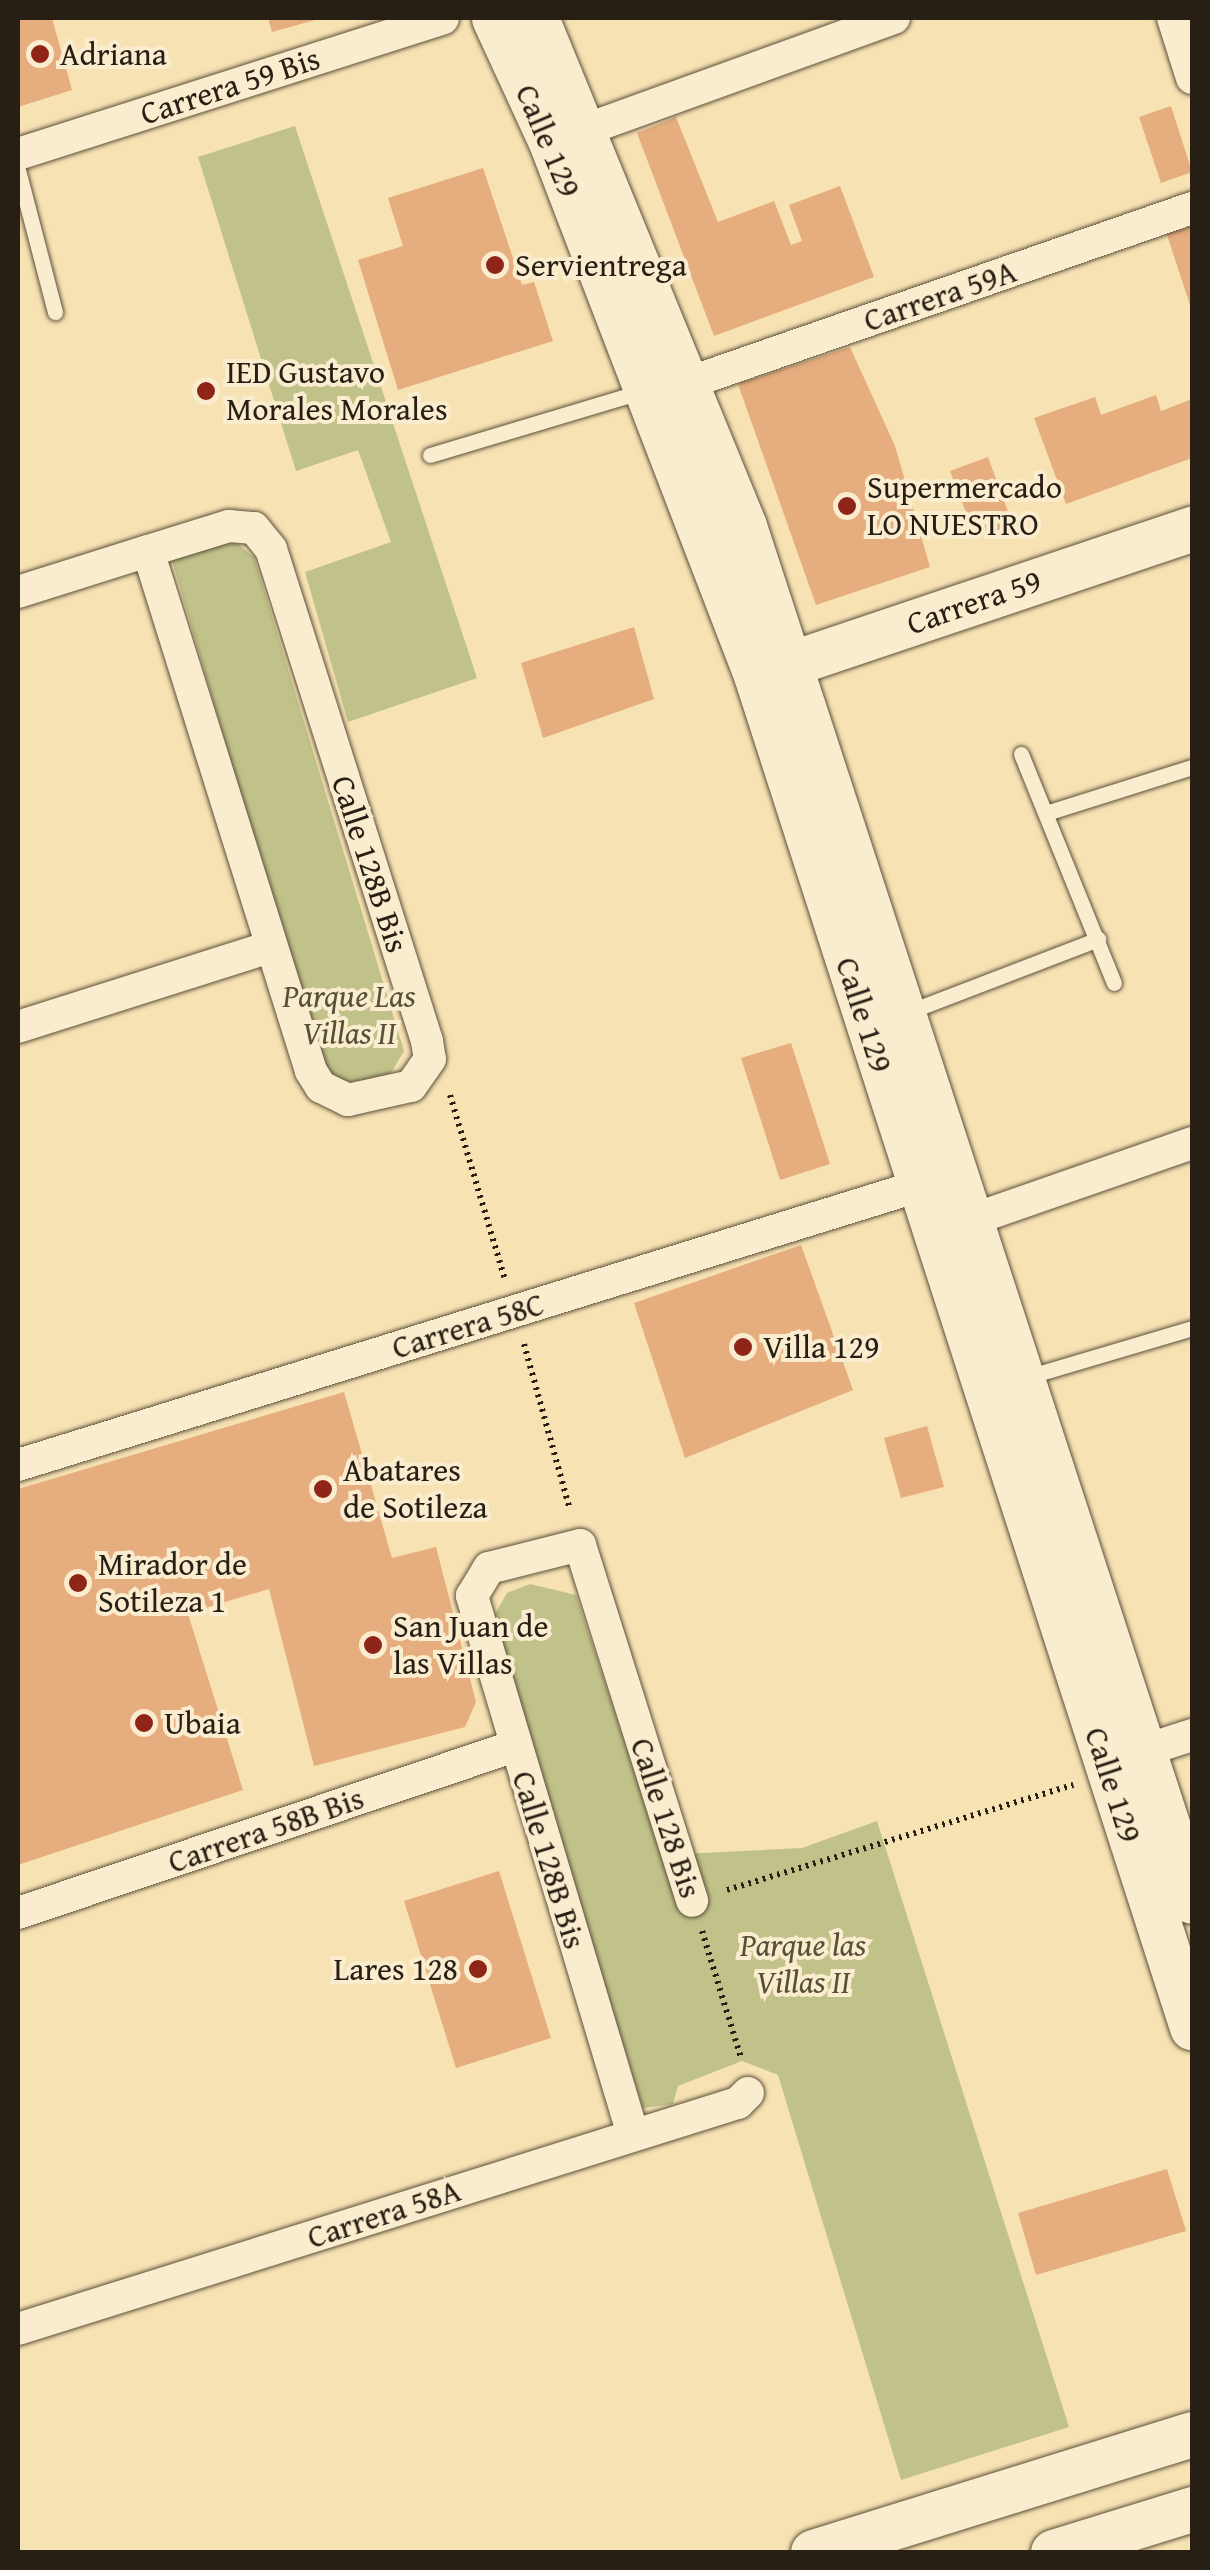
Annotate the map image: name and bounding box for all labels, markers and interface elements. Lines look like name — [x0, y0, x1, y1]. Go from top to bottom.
place label: Adriana — [60, 35, 167, 73]
street label: Carrera 59 Bis — [136, 39, 324, 133]
marker: Adriana — [29, 43, 51, 65]
street label: Calle 129 — [507, 79, 589, 203]
place label: Servientrega — [515, 246, 687, 284]
street label: Carrera 59A — [859, 252, 1021, 340]
marker: Servientrega — [484, 254, 506, 276]
place label: IED Gustavo Morales Morales — [226, 354, 448, 429]
marker: IED Gustavo Morales Morales — [195, 380, 217, 402]
place label: Supermercado LO NUESTRO — [867, 469, 1062, 544]
marker: Supermercado LO NUESTRO — [836, 495, 858, 517]
street label: Carrera 59 — [902, 561, 1046, 643]
street label: Calle 128B Bis — [323, 771, 417, 957]
street label: Calle 129 — [827, 953, 901, 1077]
park label: Parque Las Villas II — [283, 978, 415, 1053]
street label: Carrera 58C — [387, 1285, 549, 1367]
place label: Villa 129 — [763, 1328, 879, 1366]
marker: Villa 129 — [732, 1336, 754, 1358]
place label: Abatares de Sotileza — [343, 1452, 488, 1527]
marker: Abatares de Sotileza — [312, 1478, 334, 1500]
place label: Mirador de Sotileza 1 — [98, 1546, 247, 1621]
marker: Mirador de Sotileza 1 — [67, 1572, 89, 1594]
place label: San Juan de las Villas — [393, 1608, 548, 1683]
marker: San Juan de las Villas — [362, 1634, 384, 1656]
place label: Ubaia — [164, 1704, 241, 1742]
marker: Ubaia — [133, 1712, 155, 1734]
street label: Calle 129 — [1076, 1723, 1150, 1847]
street label: Calle 128 Bis — [622, 1733, 710, 1903]
street label: Calle 128B Bis — [504, 1767, 594, 1953]
street label: Carrera 58B Bis — [163, 1779, 369, 1881]
park label: Parque las Villas II — [740, 1927, 866, 2002]
place label: Lares 128 — [334, 1950, 458, 1988]
marker: Lares 128 — [467, 1958, 489, 1980]
street label: Carrera 58A — [303, 2171, 465, 2257]

